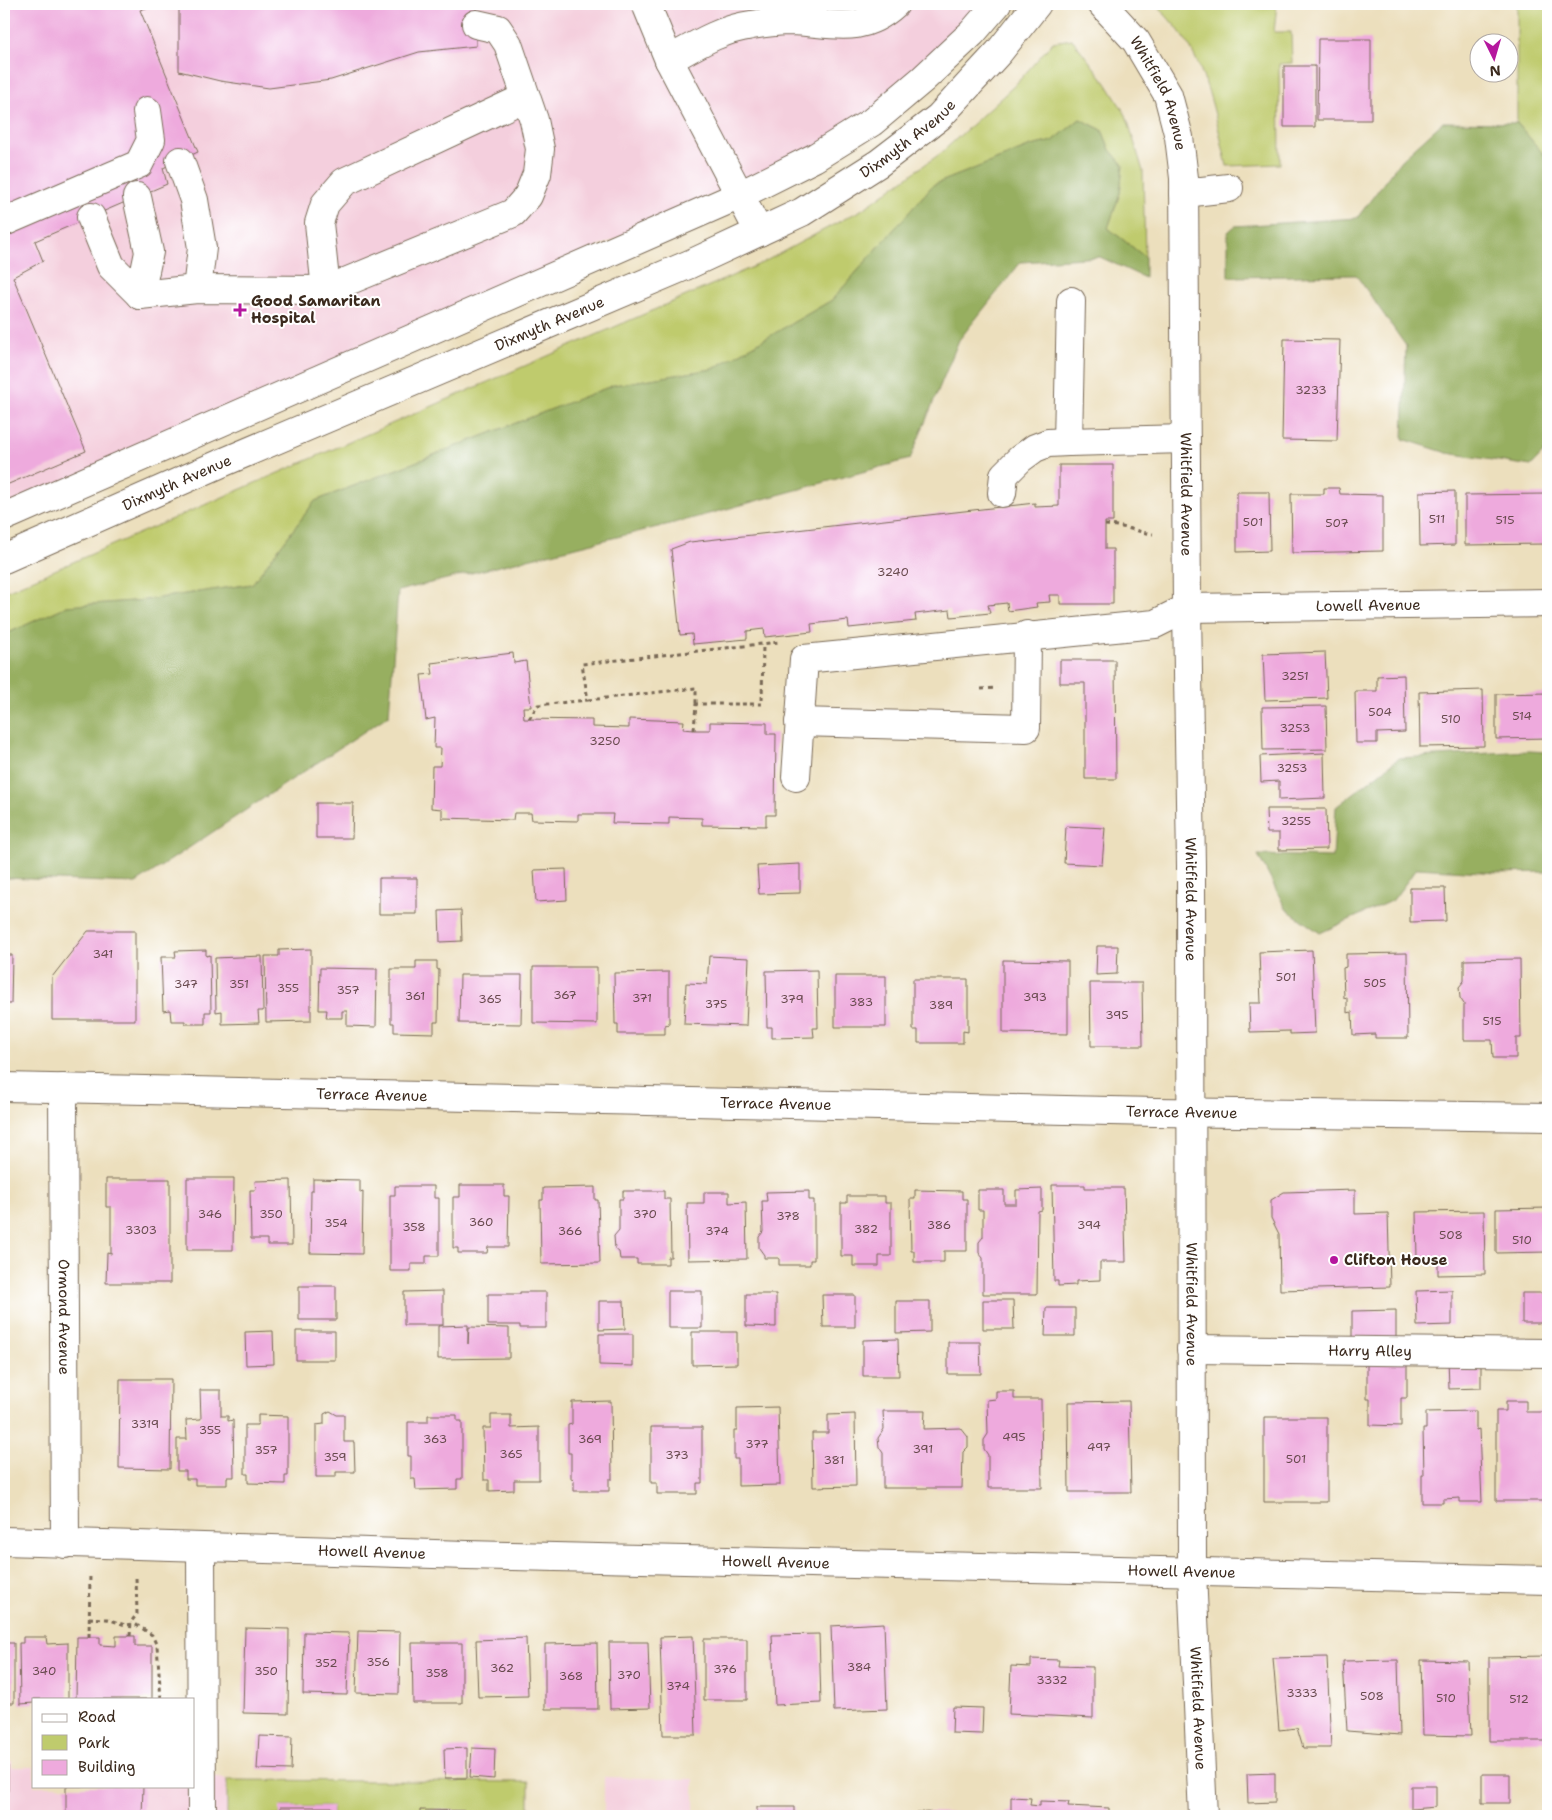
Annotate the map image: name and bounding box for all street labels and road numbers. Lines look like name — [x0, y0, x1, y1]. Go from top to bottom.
street label: Whitfield Avenue — [1125, 32, 1191, 152]
street label: Dixmyth Avenue — [856, 95, 960, 183]
street label: Dixmyth Avenue — [492, 292, 607, 356]
street label: Whitfield Avenue — [1176, 432, 1197, 556]
street label: Dixmyth Avenue — [119, 450, 234, 516]
street label: Lowell Avenue — [1315, 595, 1421, 616]
street label: Whitfield Avenue — [1181, 837, 1201, 961]
street label: Terrace Avenue — [316, 1084, 428, 1106]
street label: Terrace Avenue — [720, 1093, 832, 1115]
street label: Terrace Avenue — [1126, 1101, 1238, 1123]
street label: Whitfield Avenue — [1182, 1242, 1202, 1366]
street label: Ormond Avenue — [54, 1259, 74, 1375]
street label: Harry Alley — [1328, 1341, 1412, 1361]
street label: Howell Avenue — [317, 1540, 426, 1564]
street label: Howell Avenue — [721, 1551, 830, 1573]
street label: Howell Avenue — [1127, 1560, 1236, 1583]
street label: Whitfield Avenue — [1185, 1646, 1211, 1770]

